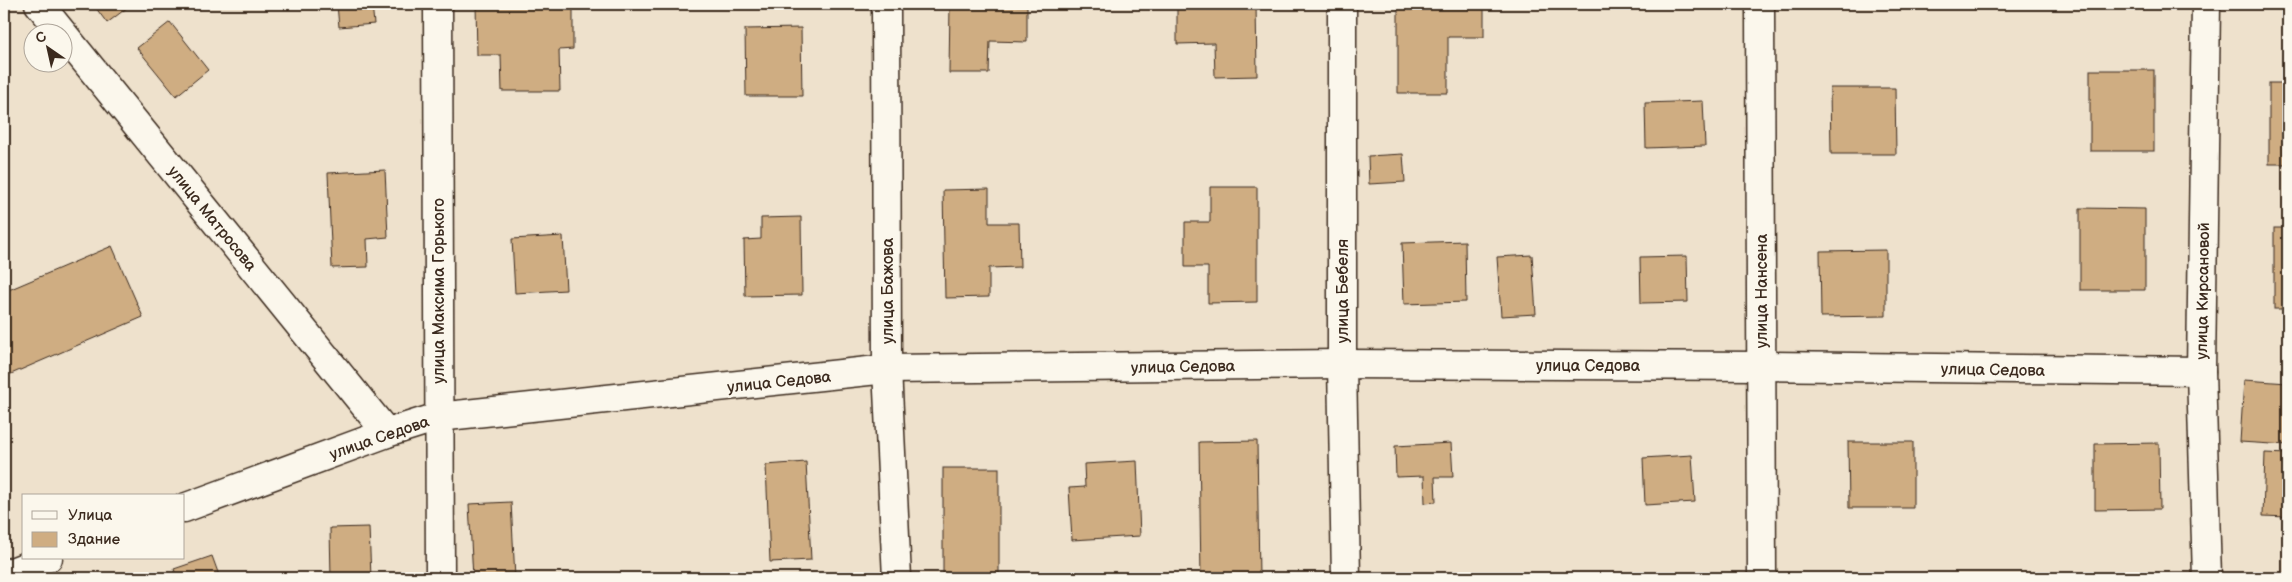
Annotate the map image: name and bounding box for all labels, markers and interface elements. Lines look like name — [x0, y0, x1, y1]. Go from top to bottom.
north arrow — [22, 22, 72, 72]
text: С — [32, 28, 50, 47]
street label: улица Матросова — [163, 162, 261, 276]
street label: улица Максима Горького — [430, 198, 449, 384]
street label: улица Кирсановой — [2193, 222, 2214, 360]
street label: улица Нансена — [1753, 233, 1772, 348]
street label: улица Бажова — [879, 237, 898, 344]
street label: улица Бебеля — [1334, 239, 1353, 343]
street label: улица Седова — [1131, 357, 1236, 378]
street label: улица Седова — [1536, 357, 1641, 376]
street label: улица Седова — [1941, 360, 2046, 381]
street label: улица Седова — [726, 368, 833, 397]
street label: улица Седова — [327, 412, 432, 464]
legend — [22, 494, 185, 560]
text: Улица — [68, 506, 113, 525]
text: Здание — [68, 530, 120, 549]

